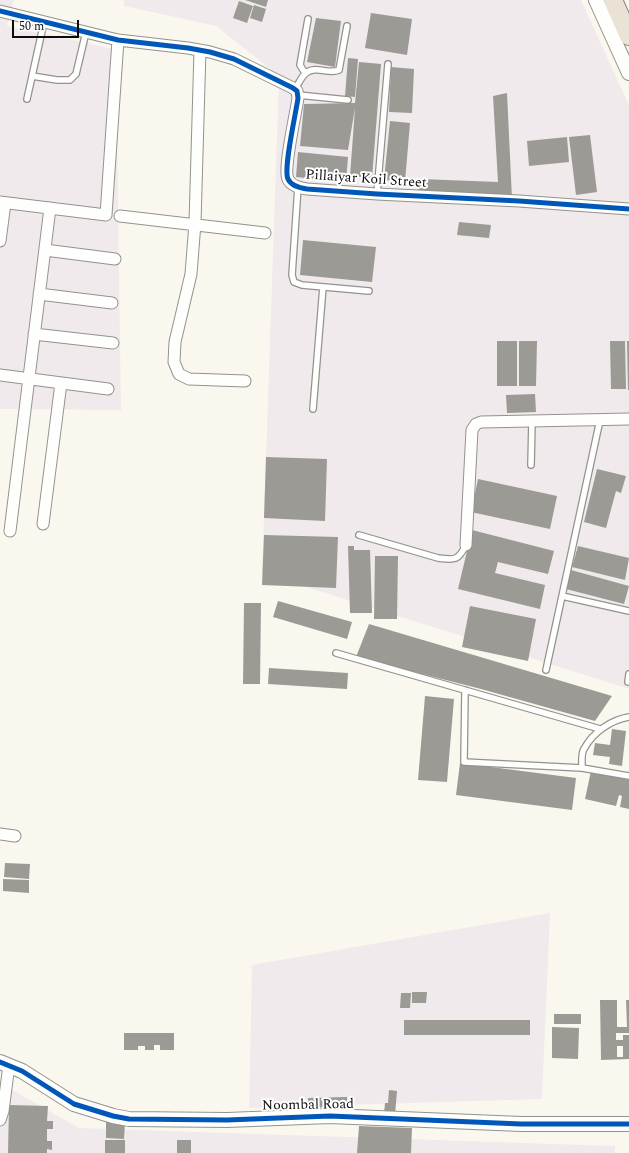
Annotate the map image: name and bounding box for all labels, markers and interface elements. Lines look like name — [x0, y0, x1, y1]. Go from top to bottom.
scale bar — [14, 12, 81, 38]
text: 50 m — [19, 17, 44, 36]
street label: Pillaiyar Koil Street — [305, 167, 427, 193]
street label: Noombal Road — [262, 1097, 354, 1115]

